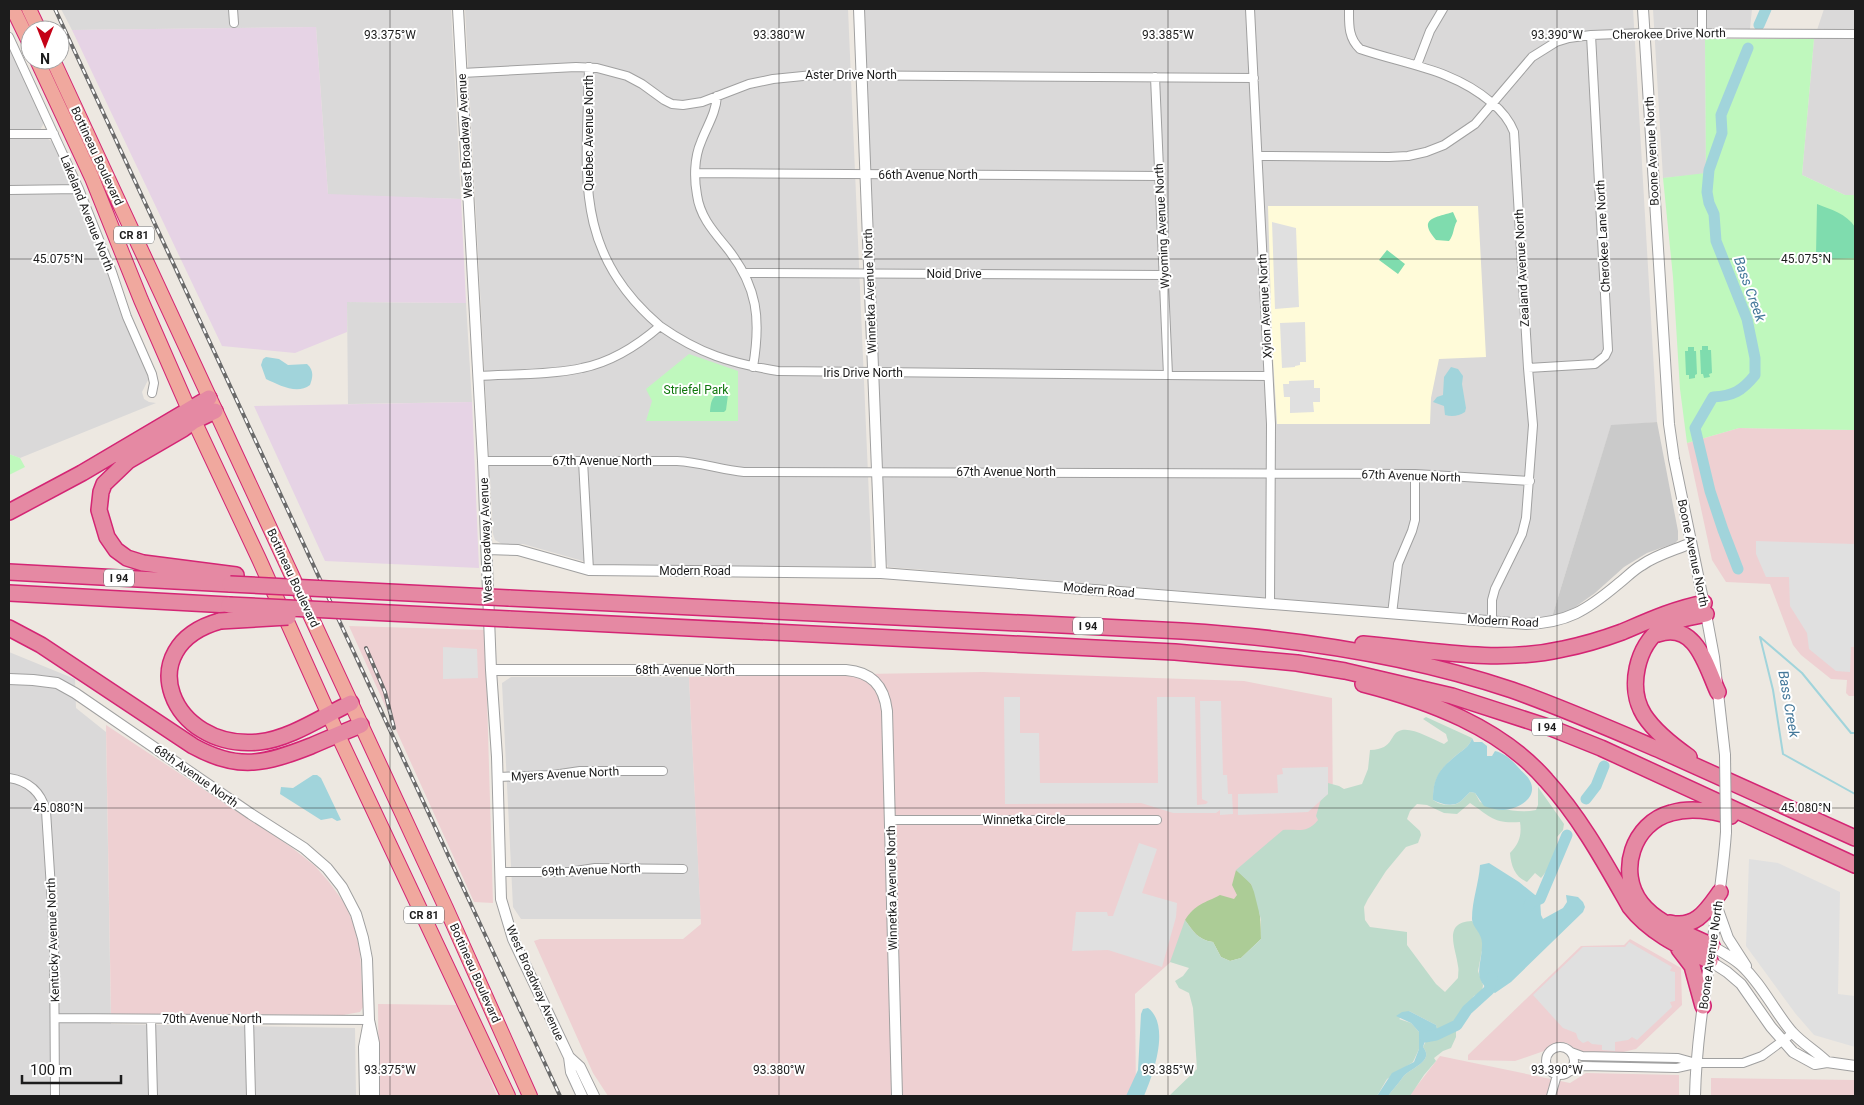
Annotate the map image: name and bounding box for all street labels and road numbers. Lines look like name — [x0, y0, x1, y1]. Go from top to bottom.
street label: Cherokee Drive North — [1612, 26, 1726, 42]
street label: Aster Drive North — [805, 68, 897, 82]
street label: West Broadway Avenue — [455, 73, 475, 199]
street label: Quebec Avenue North — [582, 75, 596, 191]
street label: Boone Avenue North — [1642, 96, 1662, 206]
street label: Bottineau Boulevard — [68, 104, 126, 208]
street label: Lakeland Avenue North — [57, 153, 117, 273]
street label: Wyoming Avenue North — [1152, 163, 1172, 289]
street label: 66th Avenue North — [878, 168, 978, 182]
street label: Cherokee Lane North — [1593, 179, 1613, 293]
street label: Zealand Avenue North — [1512, 209, 1532, 327]
road number: CR 81 — [114, 226, 154, 244]
street label: Winnetka Avenue North — [861, 228, 879, 354]
street label: Xylon Avenue North — [1255, 253, 1275, 359]
street label: Noid Drive — [926, 267, 982, 281]
street label: Iris Drive North — [823, 366, 903, 380]
street label: 67th Avenue North — [552, 454, 652, 468]
street label: 67th Avenue North — [956, 465, 1056, 479]
street label: 67th Avenue North — [1361, 467, 1461, 485]
street label: West Broadway Avenue — [477, 477, 495, 603]
street label: Boone Avenue North — [1675, 498, 1711, 608]
street label: Bottineau Boulevard — [264, 526, 322, 630]
street label: Modern Road — [659, 564, 731, 578]
road number: I 94 — [104, 570, 134, 586]
street label: Modern Road — [1063, 580, 1135, 600]
street label: Modern Road — [1467, 612, 1539, 630]
road number: I 94 — [1073, 618, 1103, 634]
street label: 68th Avenue North — [635, 663, 735, 677]
road number: I 94 — [1532, 719, 1562, 736]
street label: 68th Avenue North — [151, 742, 241, 810]
street label: Myers Avenue North — [511, 764, 619, 784]
street label: Winnetka Circle — [983, 813, 1065, 827]
street label: Winnetka Avenue North — [884, 825, 900, 951]
street label: 69th Avenue North — [541, 861, 641, 879]
street label: Kentucky Avenue North — [44, 878, 62, 1002]
street label: Boone Avenue North — [1696, 900, 1726, 1010]
road number: CR 81 — [404, 906, 444, 924]
street label: Bottineau Boulevard — [447, 921, 503, 1025]
street label: West Broadway Avenue — [503, 923, 567, 1043]
street label: 70th Avenue North — [162, 1012, 262, 1026]

